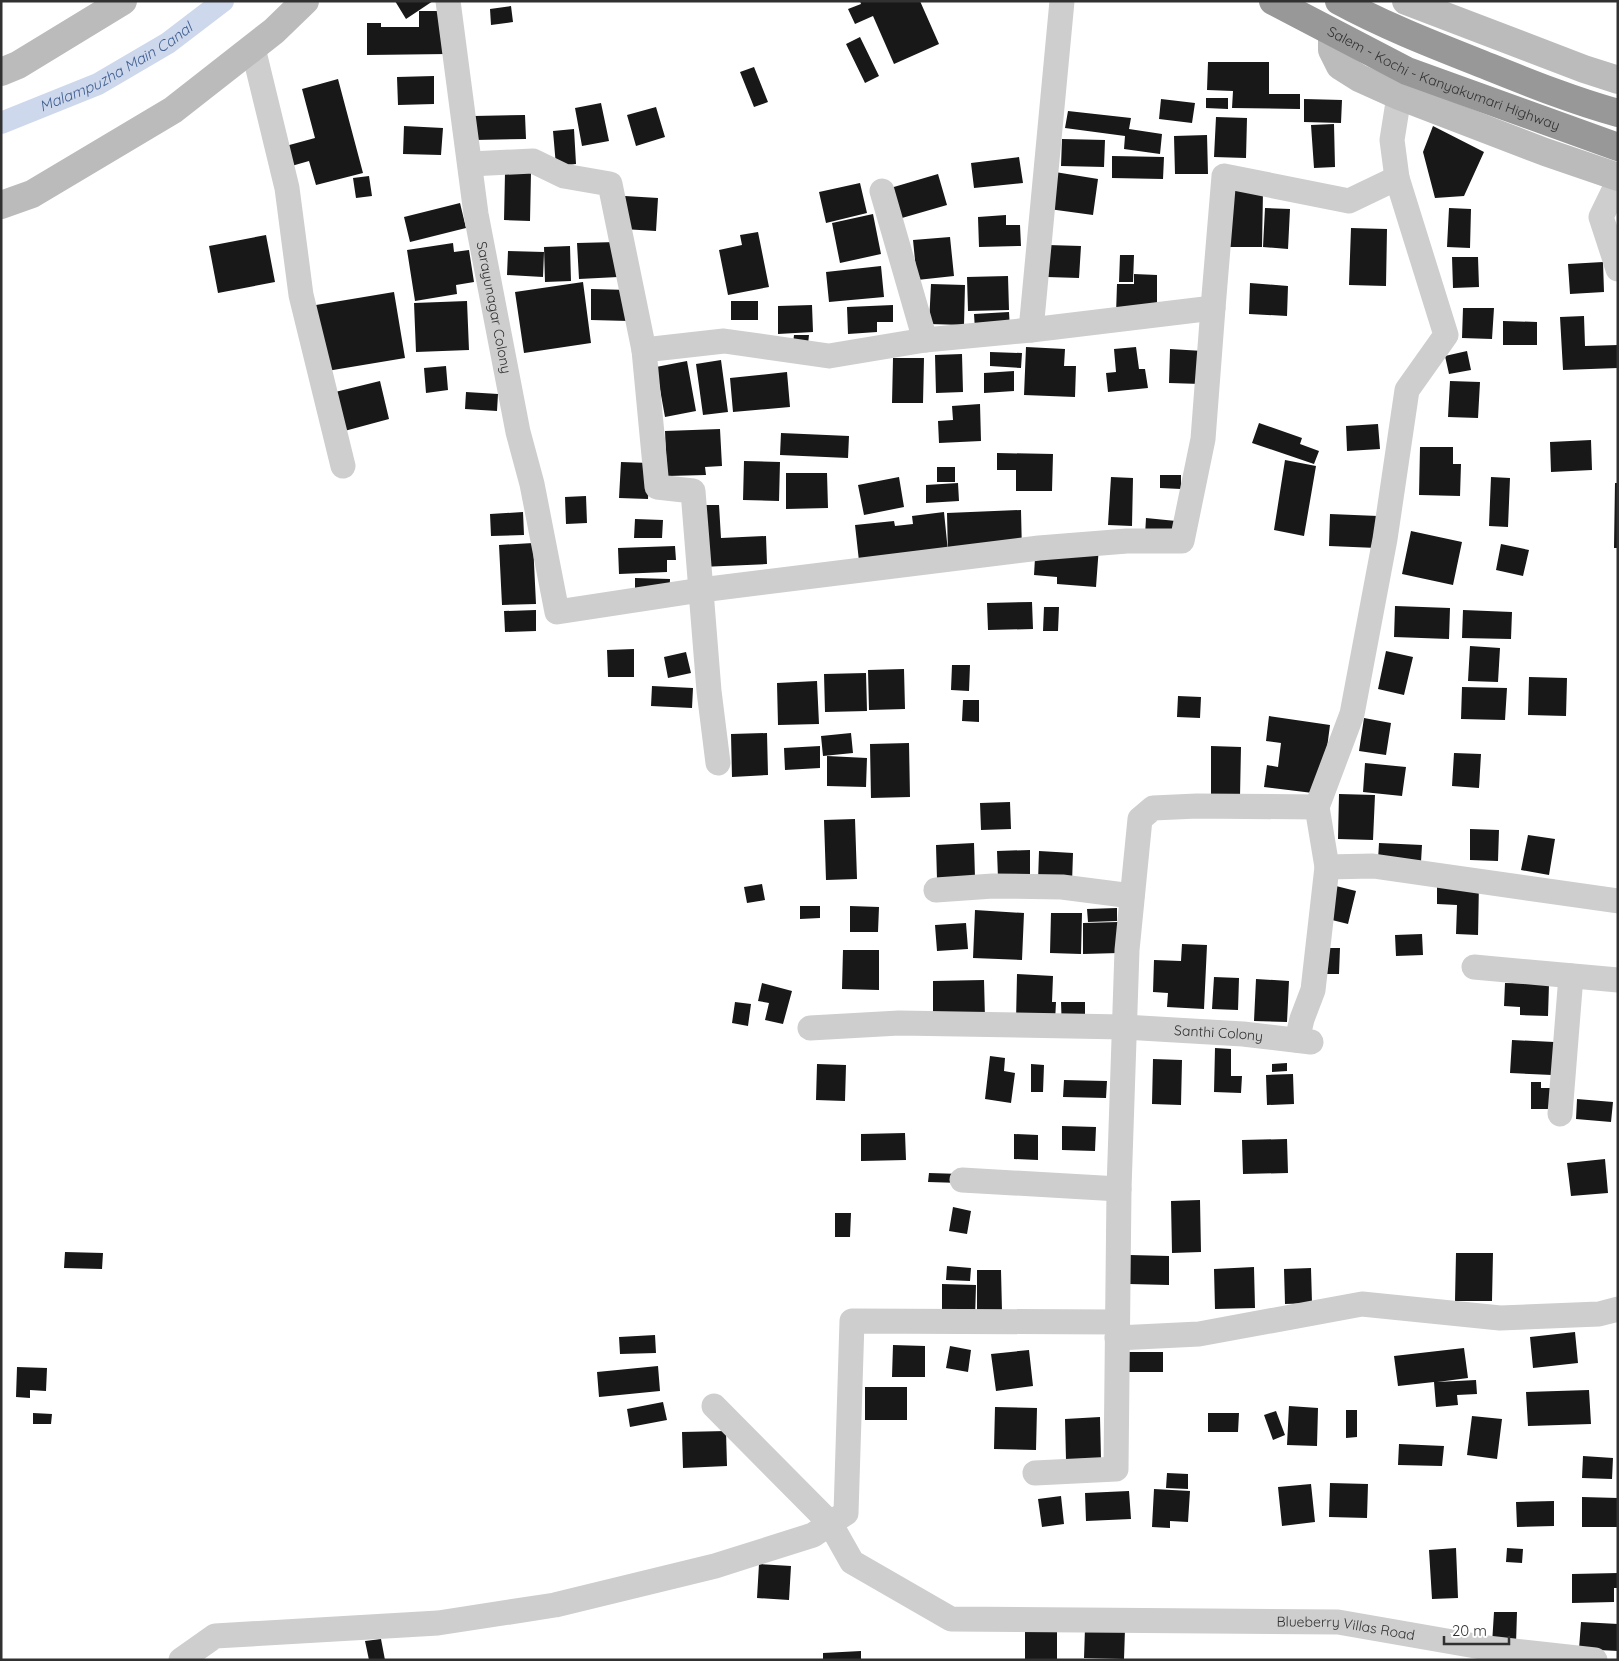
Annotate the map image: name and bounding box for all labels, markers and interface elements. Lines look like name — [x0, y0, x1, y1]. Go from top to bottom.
water label: Malampuzha Main Canal — [36, 17, 197, 116]
street label: Salem - Kochi - Kanyakumari Highway — [1325, 22, 1562, 134]
street label: Sarayunagar Colony — [472, 240, 516, 375]
street label: Santhi Colony — [1174, 1021, 1264, 1045]
street label: Blueberry Villas Road — [1276, 1613, 1416, 1644]
scale bar — [1444, 1614, 1509, 1646]
text: 20 m — [1452, 1621, 1487, 1640]

